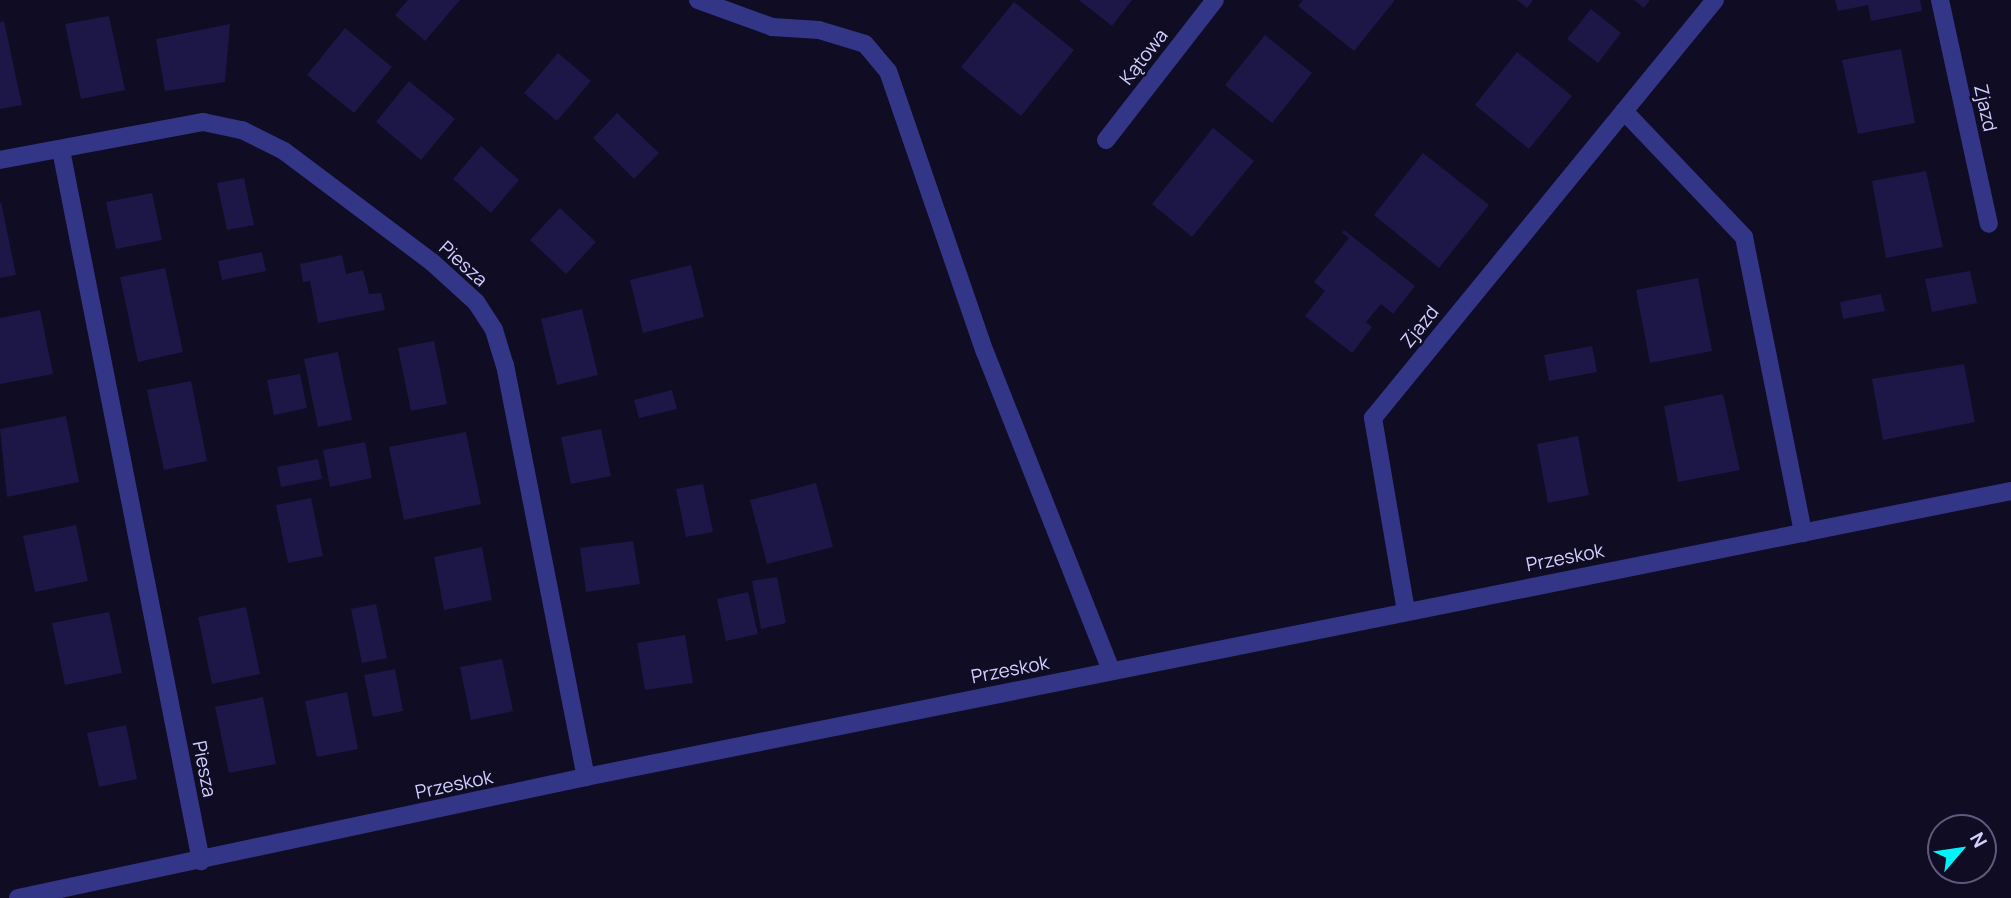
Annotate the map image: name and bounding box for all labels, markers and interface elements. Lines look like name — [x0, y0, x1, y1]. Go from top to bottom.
street label: Kątowa — [1115, 25, 1173, 89]
street label: Zjazd — [1969, 82, 2001, 134]
street label: Piesza — [434, 236, 492, 292]
street label: Zjazd — [1396, 301, 1444, 353]
street label: Przeskok — [1524, 539, 1606, 577]
street label: Przeskok — [969, 651, 1051, 689]
street label: Piesza — [187, 739, 221, 799]
street label: Przeskok — [413, 766, 495, 804]
north arrow — [1927, 814, 1997, 884]
text: N — [1964, 828, 1993, 852]

